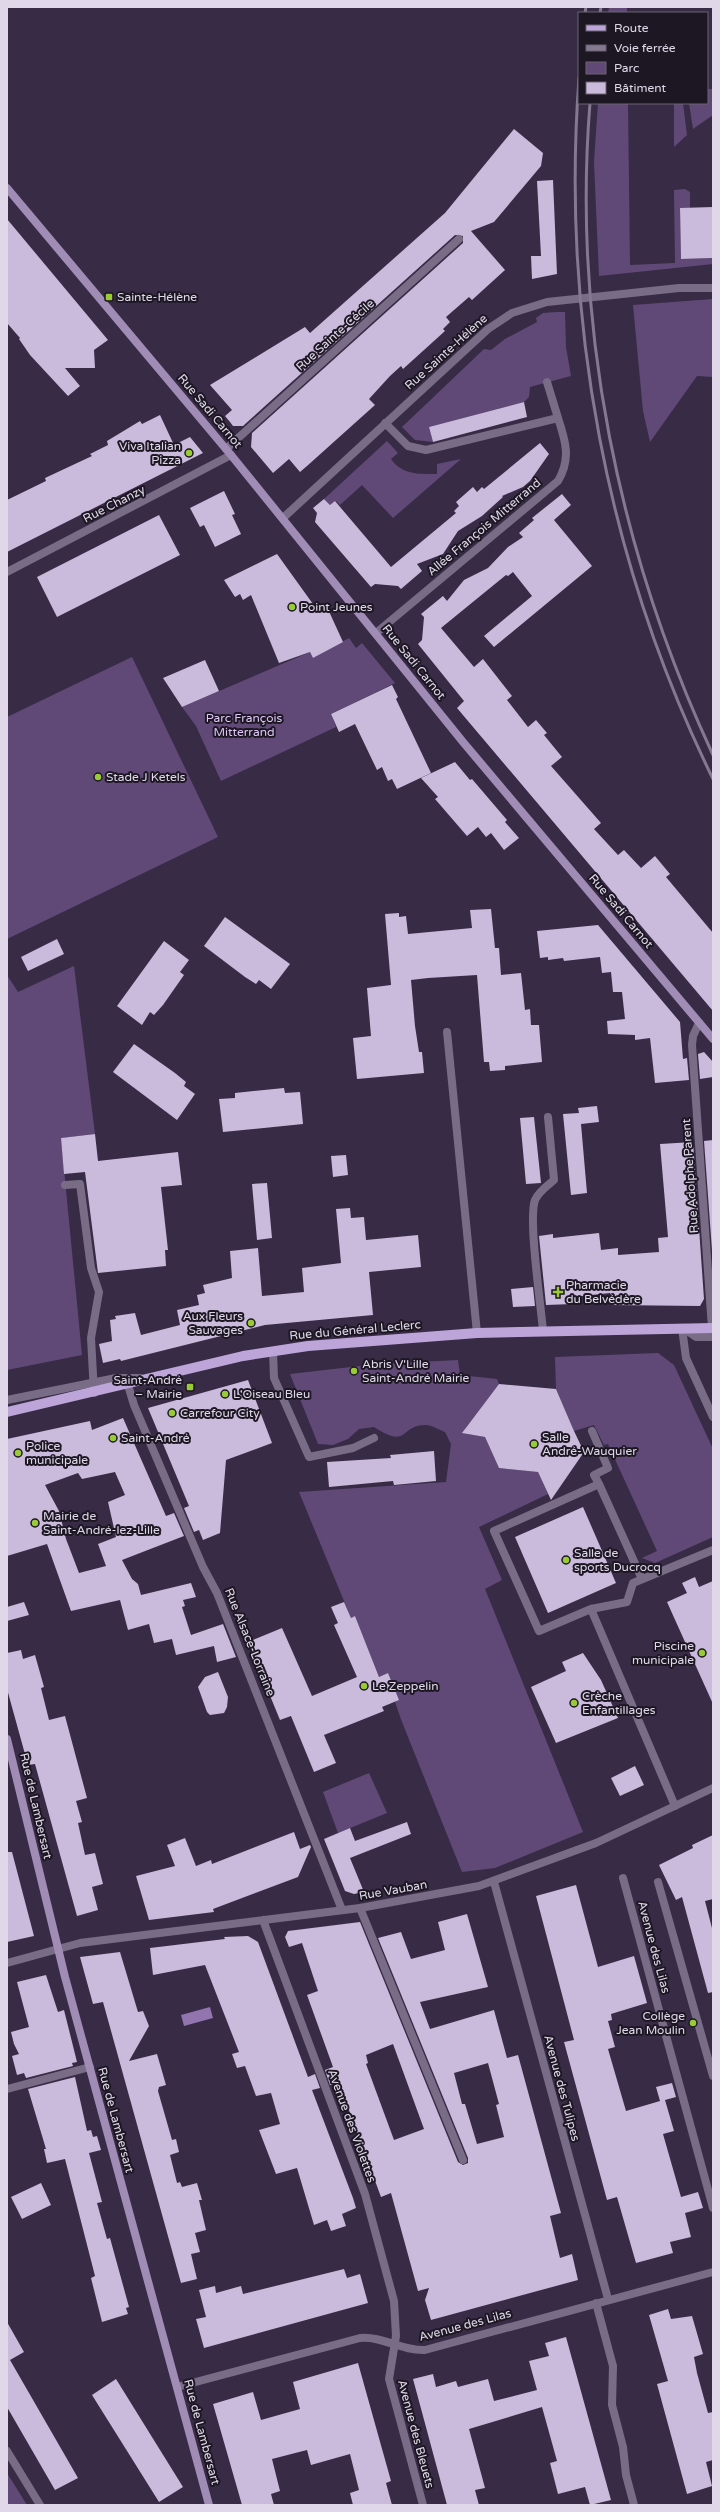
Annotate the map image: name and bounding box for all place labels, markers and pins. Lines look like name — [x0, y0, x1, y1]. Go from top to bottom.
place label: Sainte-Hélène — [117, 290, 197, 304]
marker: Sainte-Hélène — [104, 292, 114, 302]
place label: Viva Italian Pizza — [119, 439, 181, 467]
marker: Viva Italian Pizza — [184, 448, 194, 458]
place label: Point Jeunes — [300, 600, 373, 614]
marker: Point Jeunes — [287, 602, 297, 612]
place label: Stade J Ketels — [106, 770, 186, 784]
marker: Stade J Ketels — [93, 772, 103, 782]
place label: Pharmacie du Belvédère — [566, 1278, 641, 1306]
marker: Pharmacie du Belvédère — [553, 1287, 563, 1297]
place label: Aux Fleurs Sauvages — [183, 1309, 243, 1337]
marker: Aux Fleurs Sauvages — [246, 1318, 256, 1328]
place label: Abris V'Lille Saint-André Mairie — [362, 1357, 470, 1385]
marker: Abris V'Lille Saint-André Mairie — [349, 1366, 359, 1376]
place label: Saint-André – Mairie — [113, 1373, 182, 1401]
marker: Saint-André – Mairie — [185, 1382, 195, 1392]
place label: L'Oiseau Bleu — [233, 1387, 310, 1401]
marker: L'Oiseau Bleu — [220, 1389, 230, 1399]
place label: Carrefour City — [180, 1406, 260, 1420]
marker: Carrefour City — [167, 1408, 177, 1418]
place label: Salle André-Wauquier — [542, 1430, 637, 1458]
place label: Saint-André — [121, 1431, 190, 1445]
marker: Saint-André — [108, 1433, 118, 1443]
place label: Police municipale — [26, 1439, 88, 1467]
marker: Salle André-Wauquier — [529, 1439, 539, 1449]
marker: Police municipale — [13, 1448, 23, 1458]
place label: Mairie de Saint-André-lez-Lille — [43, 1509, 160, 1537]
marker: Mairie de Saint-André-lez-Lille — [30, 1518, 40, 1528]
place label: Salle de sports Ducrocq — [574, 1546, 661, 1574]
marker: Salle de sports Ducrocq — [561, 1555, 571, 1565]
place label: Piscine municipale — [632, 1639, 694, 1667]
marker: Piscine municipale — [697, 1648, 707, 1658]
place label: Le Zeppelin — [372, 1679, 439, 1693]
marker: Le Zeppelin — [359, 1681, 369, 1691]
place label: Crèche Enfantillages — [582, 1689, 656, 1717]
marker: Crèche Enfantillages — [569, 1698, 579, 1708]
place label: Collège Jean Moulin — [616, 2009, 685, 2037]
marker: Collège Jean Moulin — [688, 2018, 698, 2028]

